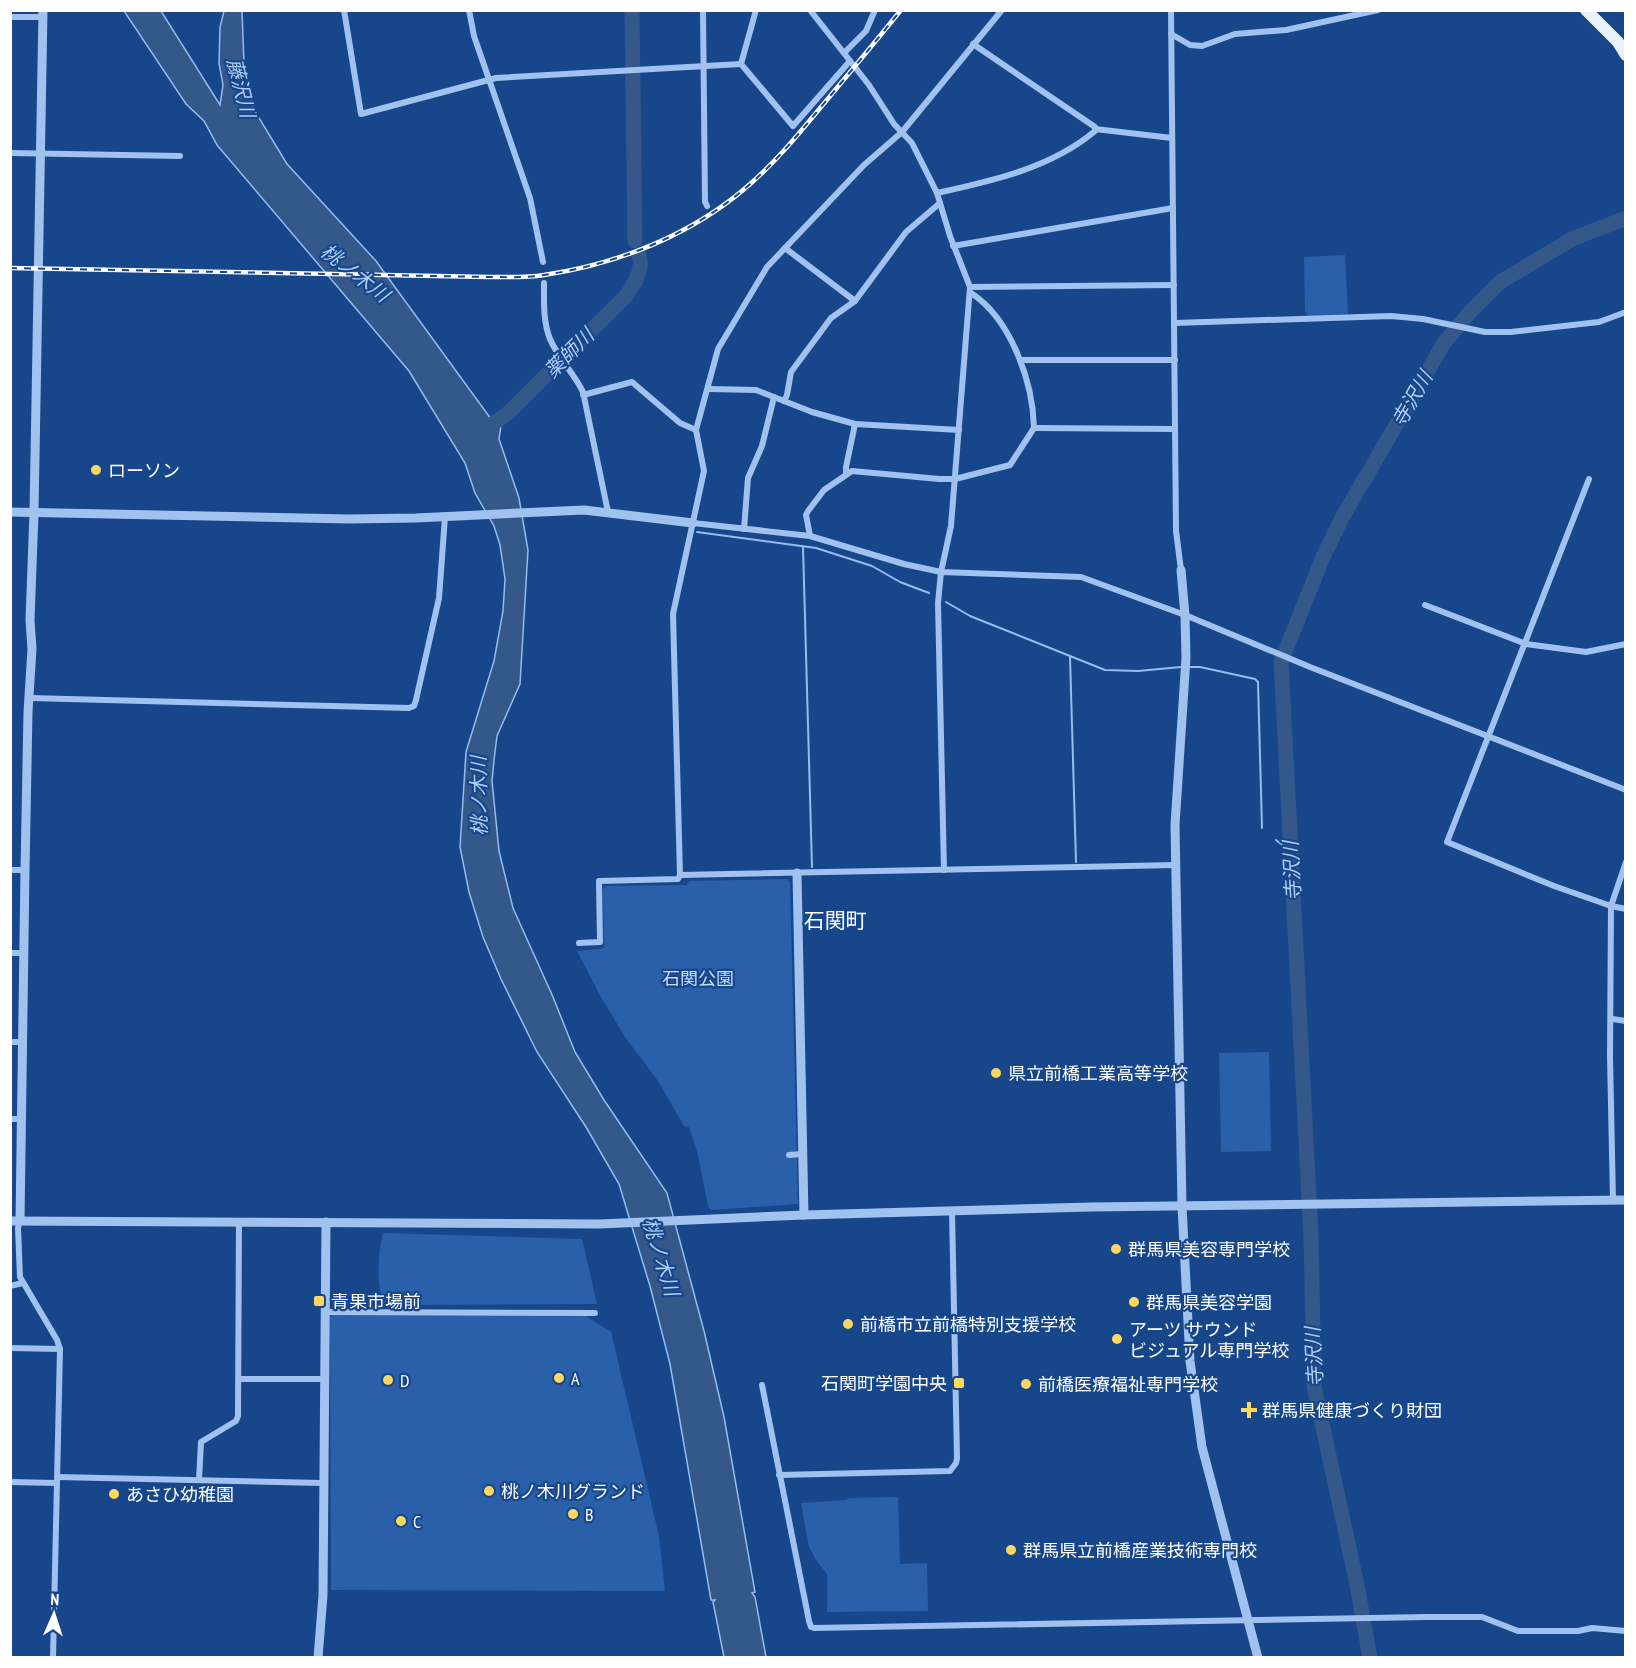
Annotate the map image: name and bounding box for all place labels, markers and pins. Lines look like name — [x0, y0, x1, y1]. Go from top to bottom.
place label: ローソン — [108, 459, 180, 482]
marker: ローソン — [89, 463, 103, 477]
place label: 県立前橋工業高等学校 — [1008, 1062, 1188, 1085]
marker: 県立前橋工業高等学校 — [989, 1066, 1003, 1080]
place label: 群馬県美容専門学校 — [1128, 1238, 1290, 1261]
marker: 群馬県美容専門学校 — [1109, 1242, 1123, 1256]
place label: 青果市場前 — [331, 1290, 421, 1313]
place label: 群馬県美容学園 — [1146, 1291, 1272, 1314]
marker: 青果市場前 — [312, 1294, 326, 1308]
marker: 群馬県美容学園 — [1127, 1295, 1141, 1309]
place label: 前橋市立前橋特別支援学校 — [860, 1313, 1076, 1336]
marker: 前橋市立前橋特別支援学校 — [841, 1317, 855, 1331]
place label: アーツ サウンド ビジュアル専門学校 — [1129, 1318, 1289, 1362]
marker: アーツ サウンド ビジュアル専門学校 — [1110, 1332, 1124, 1346]
place label: A — [571, 1367, 580, 1390]
place label: D — [400, 1369, 409, 1392]
marker: A — [552, 1371, 566, 1385]
place label: 石関町学園中央 — [821, 1372, 947, 1395]
marker: D — [381, 1373, 395, 1387]
place label: 前橋医療福祉専門学校 — [1038, 1373, 1218, 1396]
marker: 石関町学園中央 — [952, 1376, 966, 1390]
marker: 前橋医療福祉専門学校 — [1019, 1377, 1033, 1391]
place label: 群馬県健康づくり財団 — [1262, 1399, 1442, 1422]
marker: 群馬県健康づくり財団 — [1240, 1401, 1258, 1419]
place label: 桃ノ木川グランド — [501, 1480, 645, 1503]
place label: あさひ幼稚園 — [126, 1483, 234, 1506]
marker: 桃ノ木川グランド — [482, 1484, 496, 1498]
marker: あさひ幼稚園 — [107, 1487, 121, 1501]
place label: B — [585, 1503, 593, 1526]
marker: B — [566, 1507, 580, 1521]
place label: C — [413, 1510, 421, 1533]
marker: C — [394, 1514, 408, 1528]
place label: 群馬県立前橋産業技術専門校 — [1023, 1539, 1257, 1562]
marker: 群馬県立前橋産業技術専門校 — [1004, 1543, 1018, 1557]

